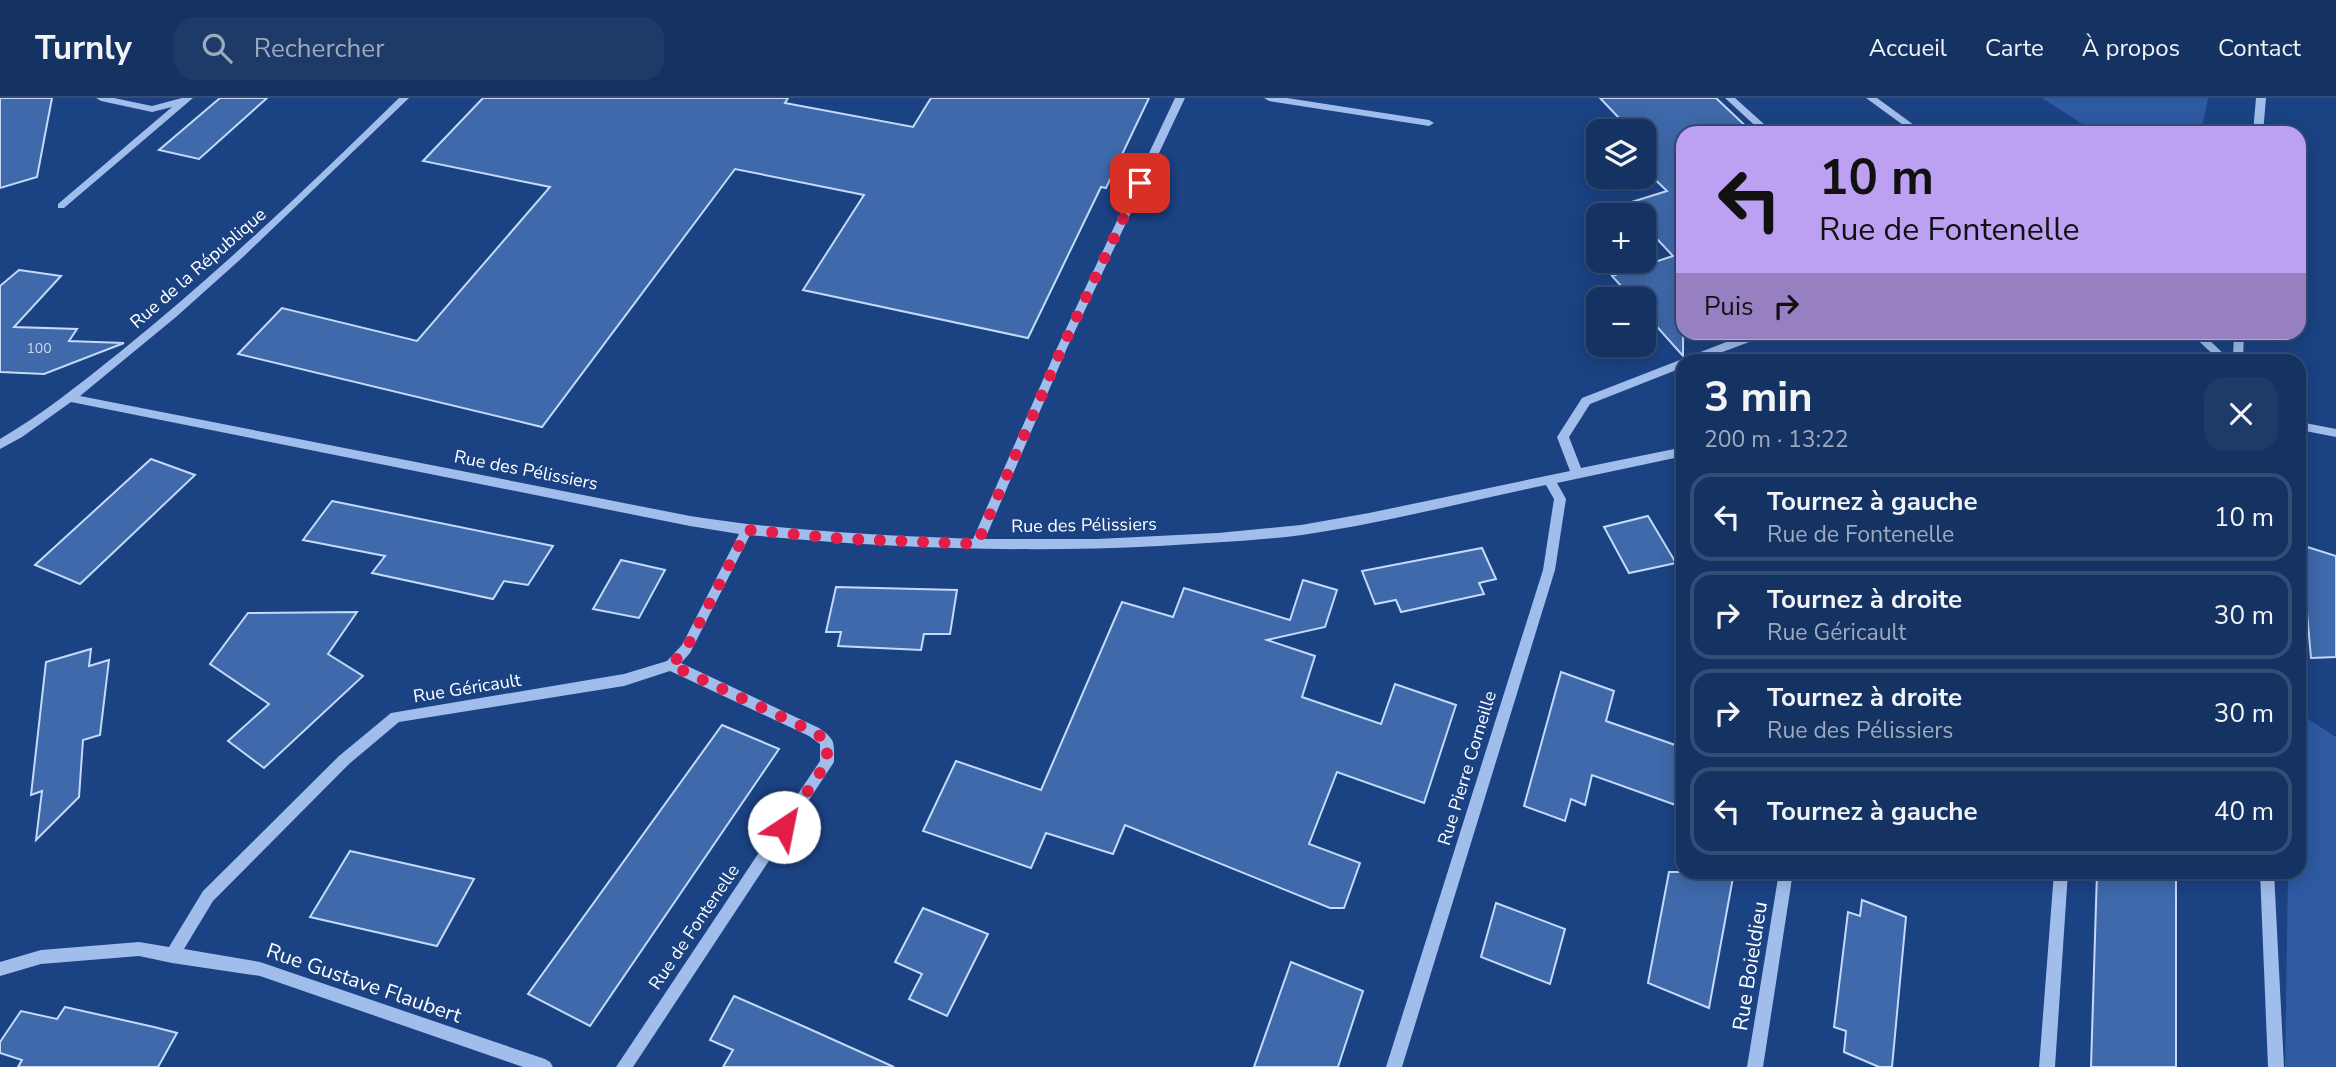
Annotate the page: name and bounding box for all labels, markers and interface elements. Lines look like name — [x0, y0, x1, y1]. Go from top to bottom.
search box — [174, 17, 664, 80]
text: Turnly — [35, 26, 132, 71]
icon: search — [198, 29, 236, 67]
text: Rechercher — [254, 31, 384, 66]
text: Accueil — [1869, 32, 1947, 64]
text: Carte — [1985, 32, 2044, 64]
text: À propos — [2082, 32, 2180, 64]
text: Contact — [2218, 32, 2301, 64]
map controls — [1586, 119, 1656, 357]
button: layers — [1586, 119, 1656, 189]
text: 10 m — [1819, 144, 1934, 211]
pin — [1110, 153, 1170, 213]
icon: left — [1704, 154, 1795, 245]
icon: arrive — [1121, 164, 1159, 202]
street label: Rue de la République — [125, 202, 271, 334]
button: + — [1586, 203, 1656, 273]
text: Rue de Fontenelle — [1819, 208, 2079, 251]
button: − — [1586, 287, 1656, 357]
icon: right — [1767, 287, 1805, 325]
text: Puis — [1704, 289, 1753, 324]
house number: 100 — [26, 339, 52, 358]
text: 3 min — [1704, 369, 1813, 426]
button: close — [2204, 377, 2278, 451]
text: 200 m · 13:22 — [1704, 424, 1849, 455]
street label: Rue des Pélissiers — [452, 444, 600, 496]
text: Tournez à gauche — [1767, 484, 1978, 519]
icon: left — [1708, 498, 1746, 536]
text: 10 m — [2214, 500, 2274, 535]
street label: Rue des Pélissiers — [1011, 512, 1157, 538]
text: Rue de Fontenelle — [1767, 519, 1954, 550]
text: Tournez à droite — [1767, 582, 1962, 617]
icon: right — [1708, 596, 1746, 634]
text: 30 m — [2214, 598, 2274, 633]
text: Rue Géricault — [1767, 617, 1906, 648]
street label: Rue Géricault — [411, 668, 523, 708]
text: Tournez à droite — [1767, 680, 1962, 715]
street label: Rue Pierre Corneille — [1432, 688, 1502, 848]
icon: right — [1708, 694, 1746, 732]
text: 30 m — [2214, 696, 2274, 731]
text: Rue des Pélissiers — [1767, 715, 1953, 746]
position arrow — [747, 790, 821, 864]
icon: left — [1708, 792, 1746, 830]
text: Tournez à gauche — [1767, 794, 1978, 829]
text: 40 m — [2214, 794, 2274, 829]
street label: Rue de Fontenelle — [643, 860, 745, 994]
street label: Rue Boieldieu — [1726, 899, 1774, 1033]
street label: Rue Gustave Flaubert — [263, 936, 466, 1030]

